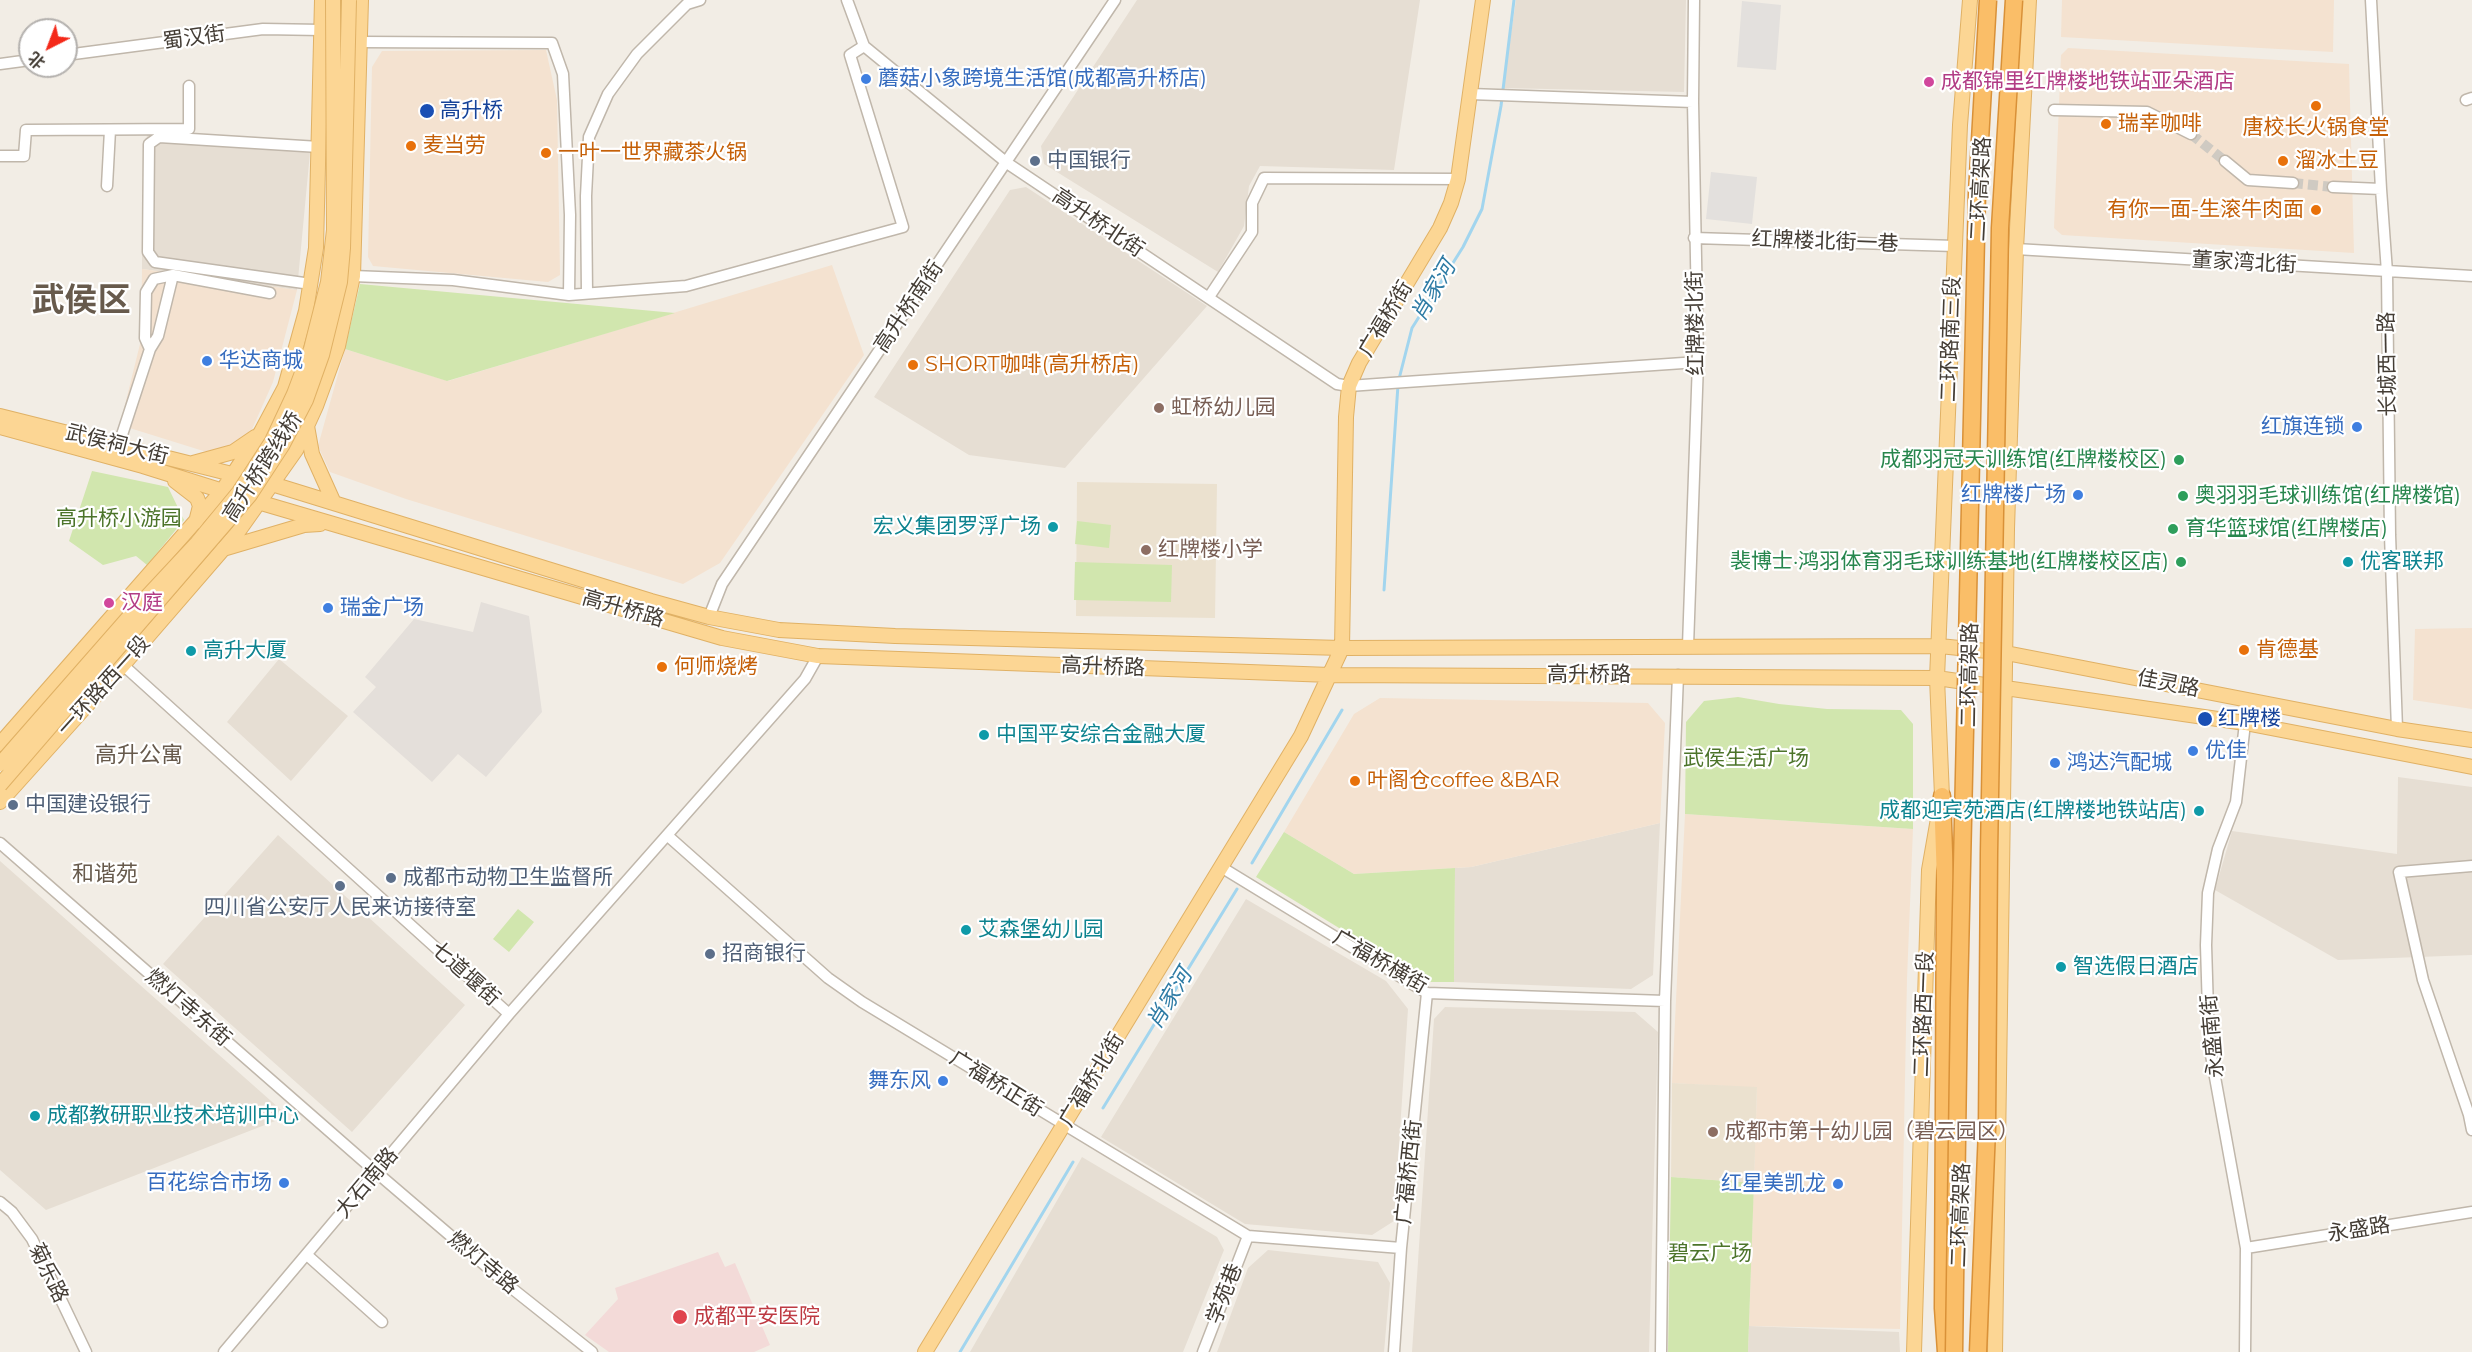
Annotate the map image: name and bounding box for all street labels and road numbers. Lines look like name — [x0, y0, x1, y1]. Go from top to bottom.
street label: 蜀汉街 — [161, 21, 227, 55]
street label: 二环高架路 — [1966, 136, 1996, 242]
street label: 高升桥北街 — [1047, 183, 1149, 263]
street label: 红牌楼北街一巷 — [1751, 227, 1899, 257]
street label: 董家湾北街 — [2191, 248, 2297, 278]
street label: 高升桥南街 — [869, 256, 949, 358]
street label: 红牌楼北街 — [1682, 270, 1710, 376]
street label: 二环路南三段 — [1936, 276, 1966, 402]
street label: 广福桥街 — [1354, 277, 1418, 361]
street label: 长城西一路 — [2374, 311, 2402, 417]
street label: 高升桥跨线桥 — [218, 407, 308, 527]
street label: 武侯祠大街 — [63, 420, 171, 470]
street label: 高升桥路 — [579, 585, 667, 633]
street label: 二环高架路 — [1956, 622, 1984, 728]
street label: 一环路西一段 — [52, 631, 156, 741]
street label: 高升桥路 — [1061, 653, 1145, 681]
street label: 高升桥路 — [1547, 662, 1631, 688]
street label: 佳灵路 — [2135, 666, 2201, 702]
street label: 广福桥横街 — [1328, 925, 1432, 999]
street label: 七道堰街 — [425, 937, 505, 1011]
street label: 二环路西一段 — [1909, 951, 1939, 1077]
street label: 燃灯寺东街 — [140, 964, 236, 1052]
street label: 永盛南街 — [2197, 993, 2229, 1079]
street label: 广福桥北街 — [1054, 1029, 1130, 1131]
street label: 广福桥正街 — [945, 1045, 1047, 1123]
street label: 广福桥西街 — [1391, 1118, 1427, 1226]
street label: 大石南路 — [330, 1143, 404, 1223]
street label: 二环高架路 — [1947, 1162, 1975, 1268]
street label: 永盛路 — [2326, 1213, 2392, 1247]
street label: 燃灯寺路 — [443, 1226, 523, 1300]
street label: 菊乐路 — [23, 1239, 73, 1307]
street label: 学苑巷 — [1202, 1260, 1248, 1328]

